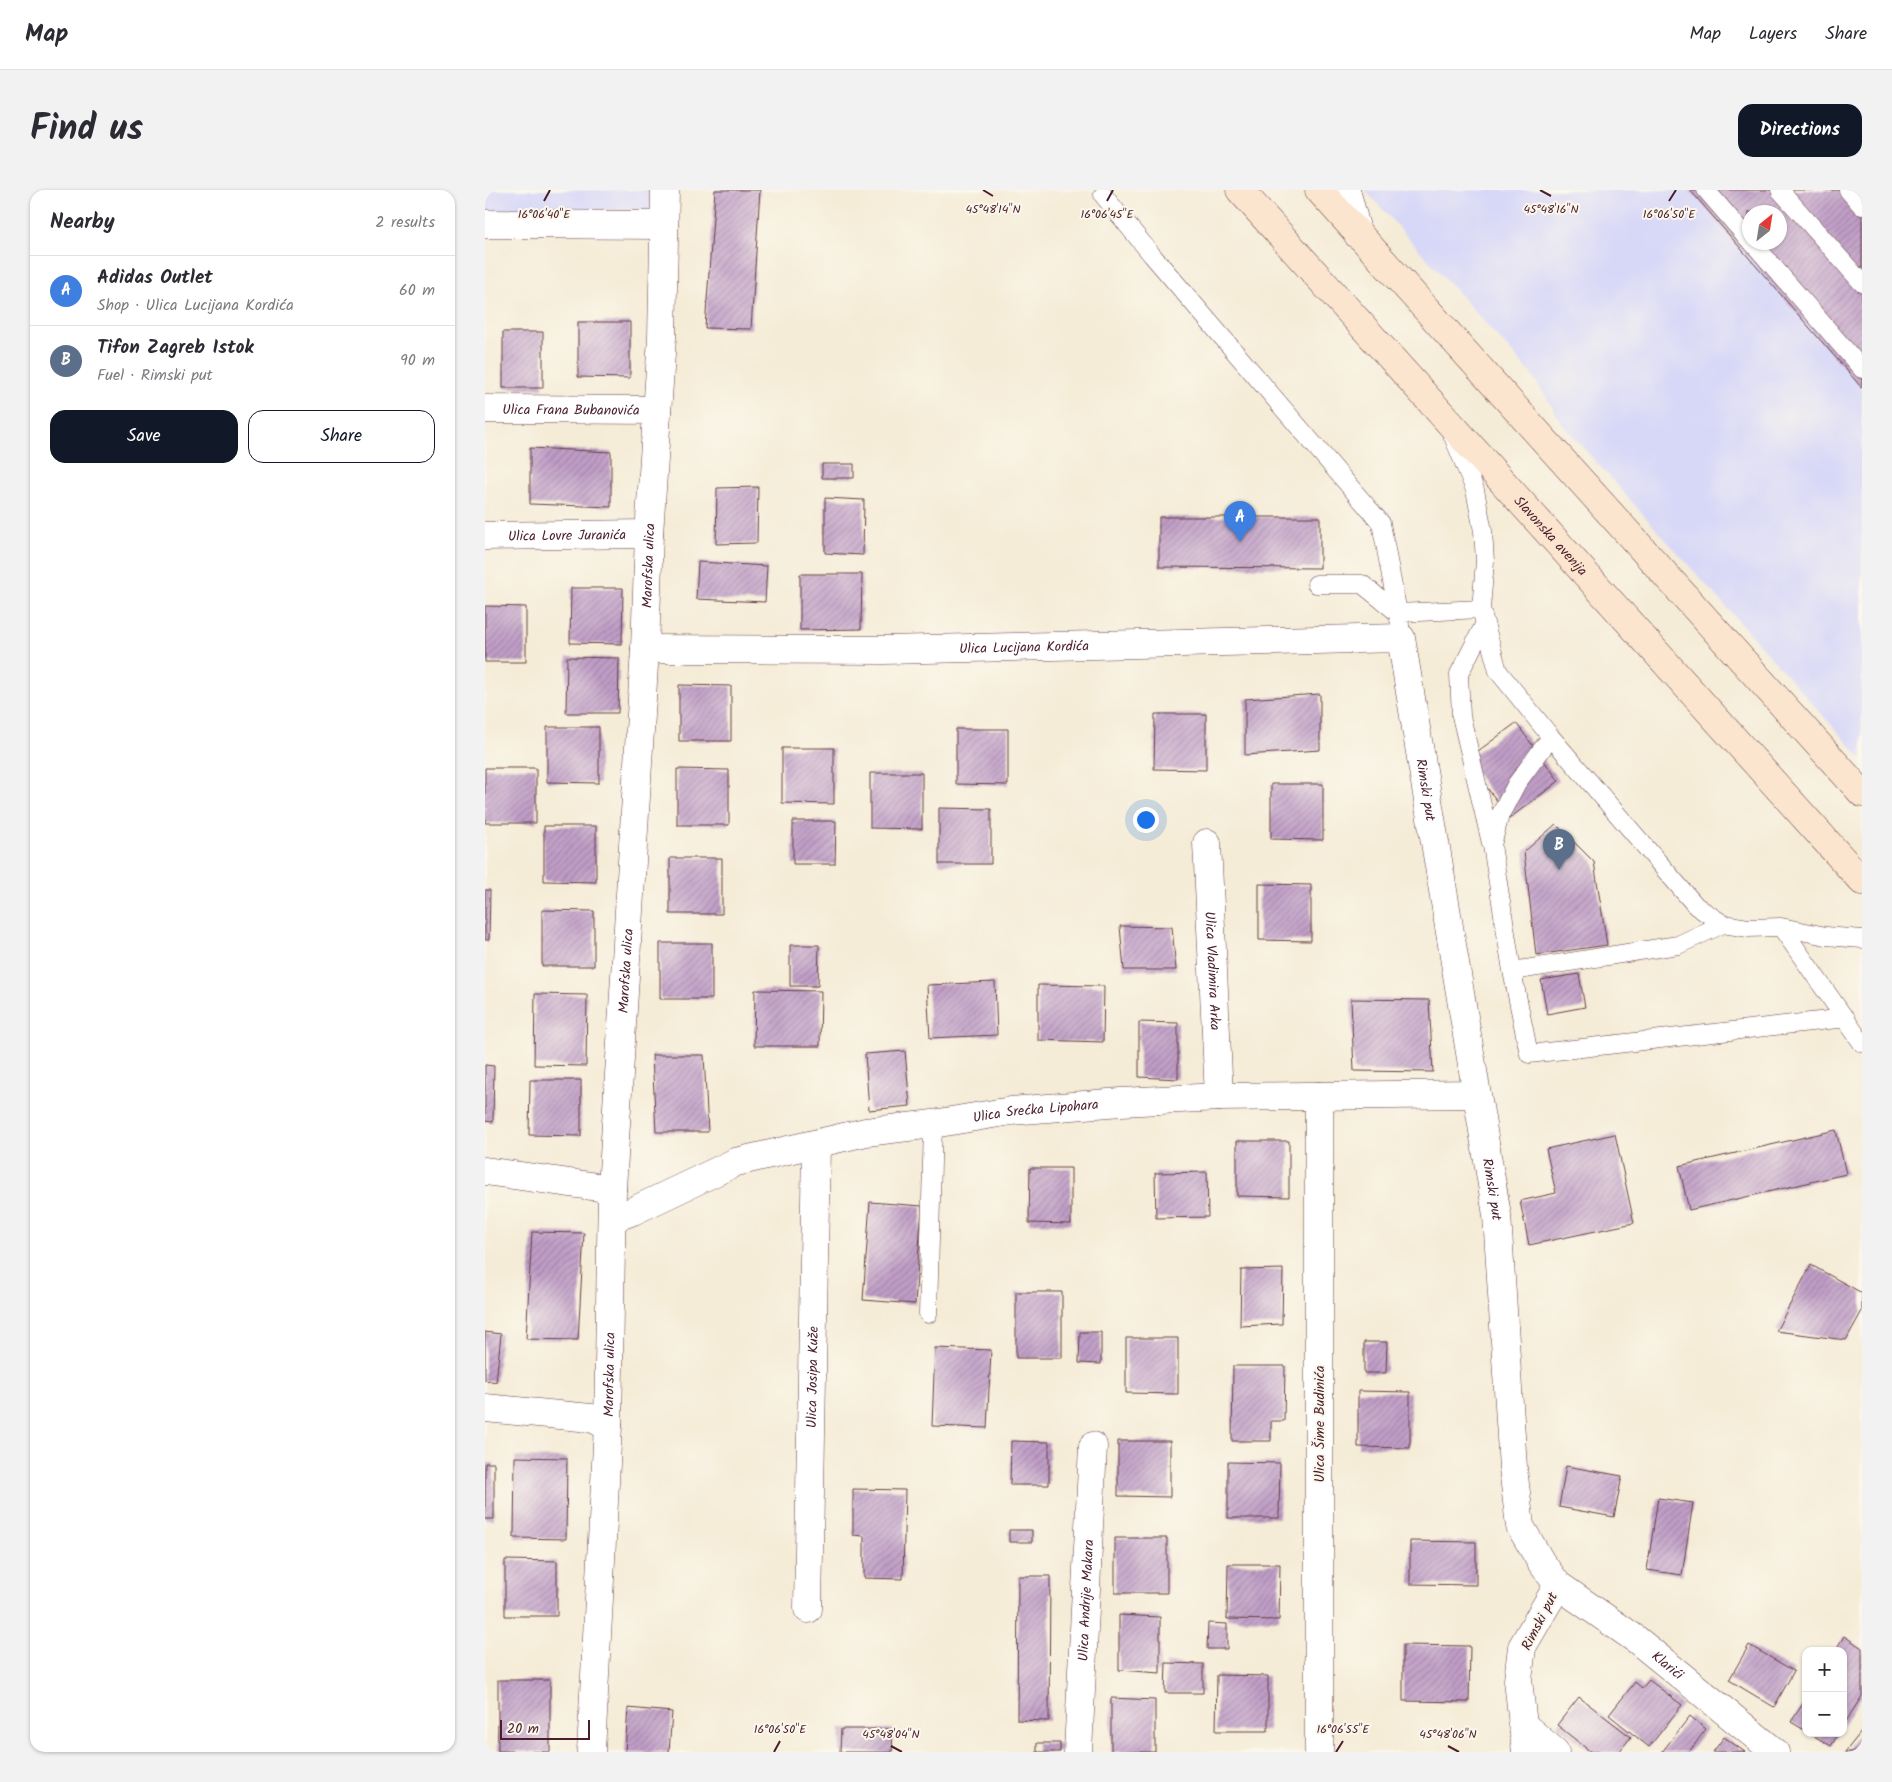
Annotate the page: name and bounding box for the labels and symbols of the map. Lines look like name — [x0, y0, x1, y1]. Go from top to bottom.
text: 45°48'14"N — [965, 200, 1021, 219]
text: 45°48'16"N — [1523, 200, 1579, 219]
text: 16°06'40"E — [518, 205, 571, 224]
text: 16°06'45"E — [1081, 205, 1134, 224]
text: 16°06'50"E — [1643, 205, 1696, 224]
north arrow — [1742, 205, 1787, 250]
street label: Ulica Frana Bubanovića — [502, 399, 640, 422]
street label: Slavonska avenija — [1508, 491, 1593, 581]
pin: A — [1224, 501, 1256, 542]
street label: Marofska ulica — [636, 522, 662, 608]
street label: Ulica Lovre Juranića — [508, 524, 626, 548]
street label: Ulica Lucijana Kordića — [959, 635, 1089, 660]
street label: Rimski put — [1409, 757, 1441, 823]
your location — [1133, 807, 1159, 833]
pin: B — [1543, 829, 1575, 870]
street label: Ulica Vladimira Arka — [1198, 911, 1226, 1031]
street label: Marofska ulica — [613, 928, 640, 1014]
street label: Ulica Srećka Lipohara — [971, 1094, 1099, 1129]
street label: Rimski put — [1476, 1157, 1507, 1222]
street label: Ulica Josipa Kuže — [801, 1325, 825, 1428]
street label: Marofska ulica — [598, 1332, 622, 1417]
street label: Ulica Šime Budinića — [1309, 1366, 1331, 1482]
street label: Ulica Andrije Makara — [1072, 1539, 1100, 1662]
street label: Rimski put — [1516, 1588, 1564, 1655]
street label: Klarići — [1646, 1646, 1689, 1686]
scale bar — [500, 1717, 590, 1740]
text: 16°06'50"E — [754, 1720, 807, 1739]
text: 16°06'55"E — [1317, 1720, 1370, 1739]
text: 45°48'04"N — [862, 1725, 920, 1744]
text: 45°48'06"N — [1419, 1725, 1477, 1744]

